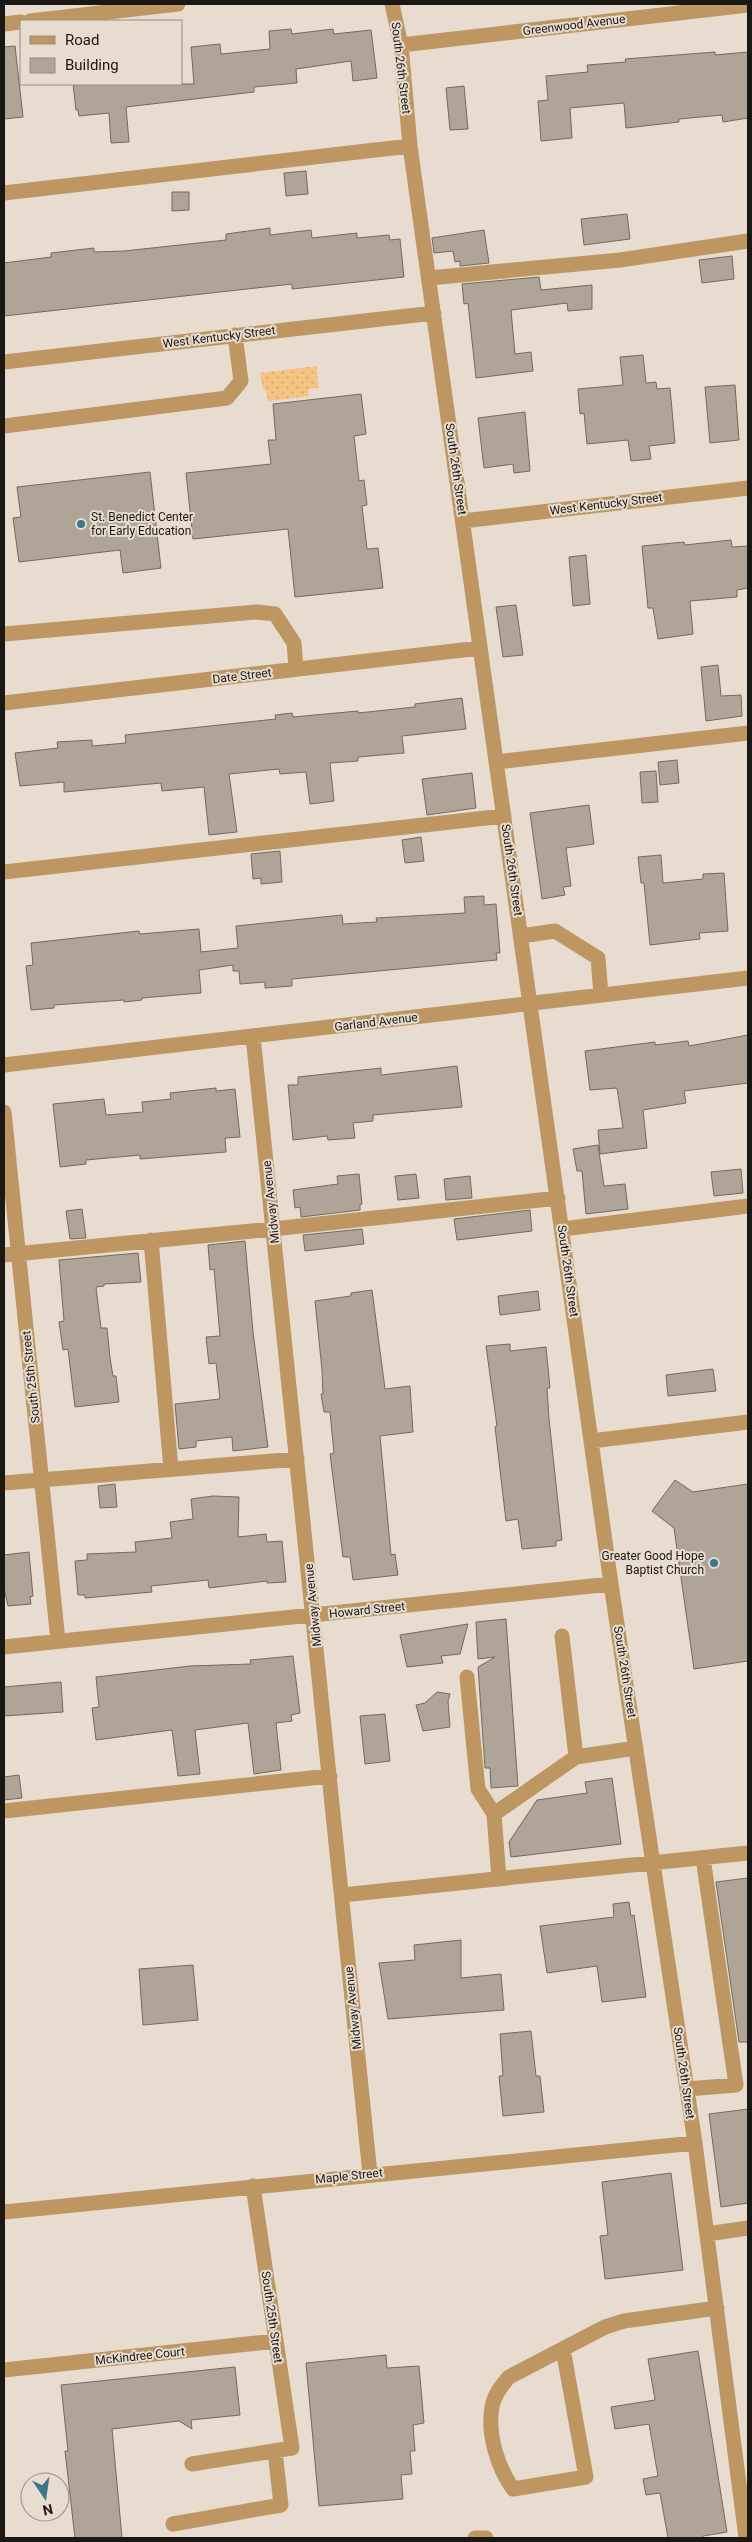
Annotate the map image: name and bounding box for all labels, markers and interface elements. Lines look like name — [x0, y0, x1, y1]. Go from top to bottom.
street label: Greenwood Avenue — [522, 12, 626, 38]
legend — [20, 20, 182, 85]
street label: South 26th Street — [388, 21, 414, 115]
text: Road — [65, 31, 99, 49]
text: Building — [65, 56, 119, 74]
street label: West Kentucky Street — [162, 323, 276, 351]
street label: South 26th Street — [443, 422, 469, 516]
street label: West Kentucky Street — [549, 490, 663, 518]
place label: St. Benedict Center for Early Education — [91, 510, 193, 538]
marker: St. Benedict Center for Early Education — [75, 518, 87, 530]
street label: Date Street — [212, 665, 272, 687]
street label: South 26th Street — [499, 823, 525, 917]
street label: Garland Avenue — [334, 1010, 418, 1034]
street label: Midway Avenue — [260, 1160, 282, 1244]
street label: South 26th Street — [555, 1224, 581, 1318]
street label: South 25th Street — [19, 1330, 43, 1424]
place label: Greater Good Hope Baptist Church — [602, 1549, 704, 1577]
marker: Greater Good Hope Baptist Church — [708, 1557, 720, 1569]
street label: Midway Avenue — [302, 1563, 324, 1647]
street label: Howard Street — [328, 1599, 406, 1621]
street label: South 26th Street — [611, 1625, 639, 1719]
street label: Midway Avenue — [342, 1966, 364, 2050]
street label: South 26th Street — [671, 2026, 697, 2120]
street label: Maple Street — [315, 2165, 383, 2186]
street label: South 25th Street — [259, 2270, 285, 2364]
street label: McKindree Court — [95, 2344, 185, 2368]
north arrow — [20, 2472, 70, 2522]
text: N — [41, 2501, 55, 2519]

